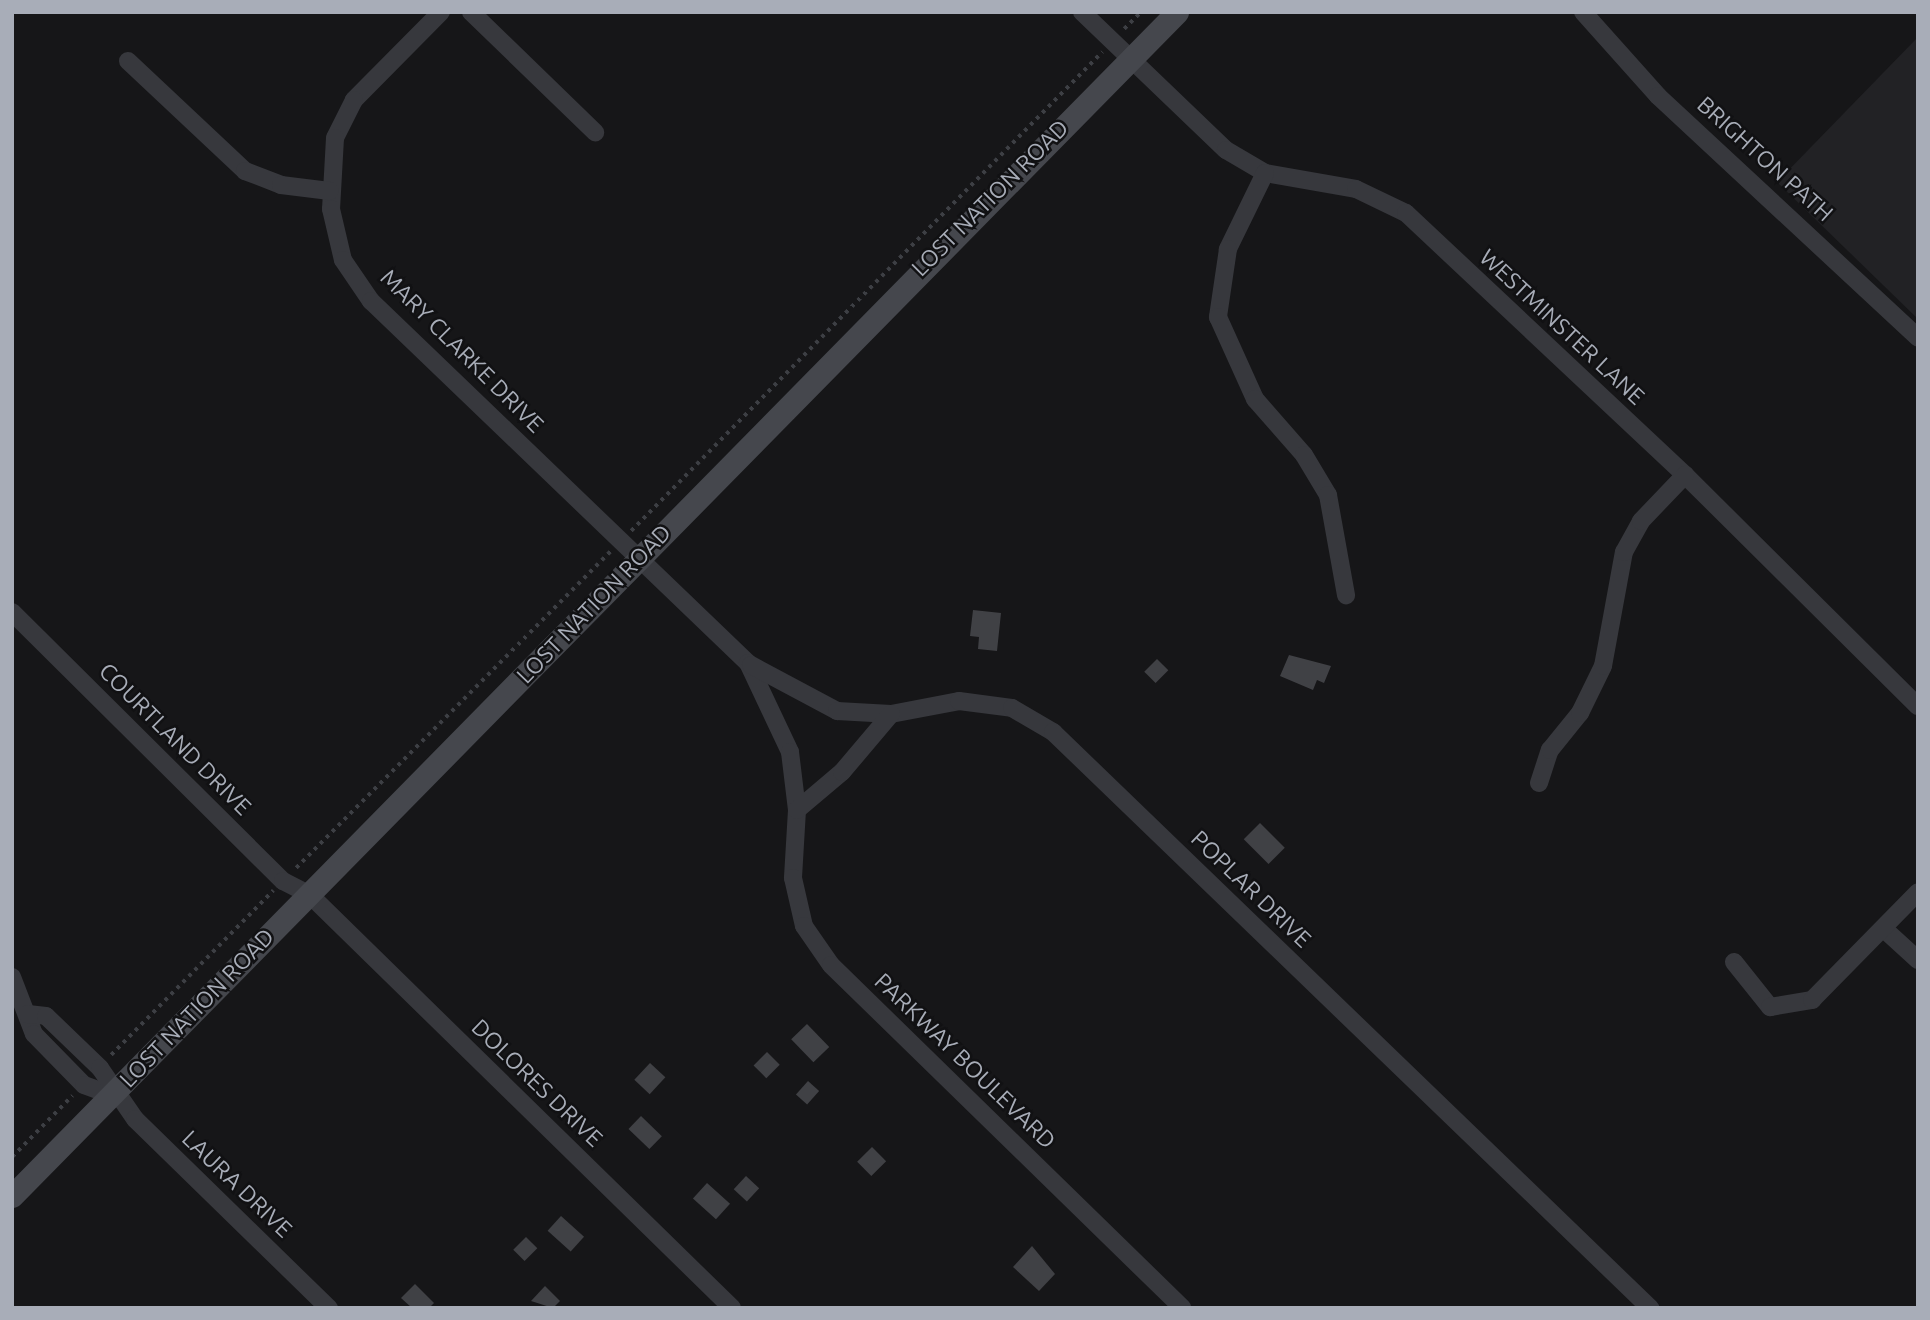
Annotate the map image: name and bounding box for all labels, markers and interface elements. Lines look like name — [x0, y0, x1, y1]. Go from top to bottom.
street label: BRIGHTON PATH — [1691, 91, 1839, 227]
street label: LOST NATION ROAD — [906, 114, 1074, 282]
street label: WESTMINSTER LANE — [1474, 244, 1650, 410]
street label: MARY CLARKE DRIVE — [375, 264, 549, 438]
street label: LOST NATION ROAD — [511, 519, 677, 689]
street label: COURTLAND DRIVE — [93, 657, 257, 821]
street label: POPLAR DRIVE — [1185, 825, 1317, 953]
street label: LOST NATION ROAD — [114, 923, 280, 1093]
street label: PARKWAY BOULEVARD — [869, 967, 1061, 1155]
street label: DOLORES DRIVE — [466, 1014, 608, 1152]
street label: LAURA DRIVE — [176, 1125, 298, 1243]

